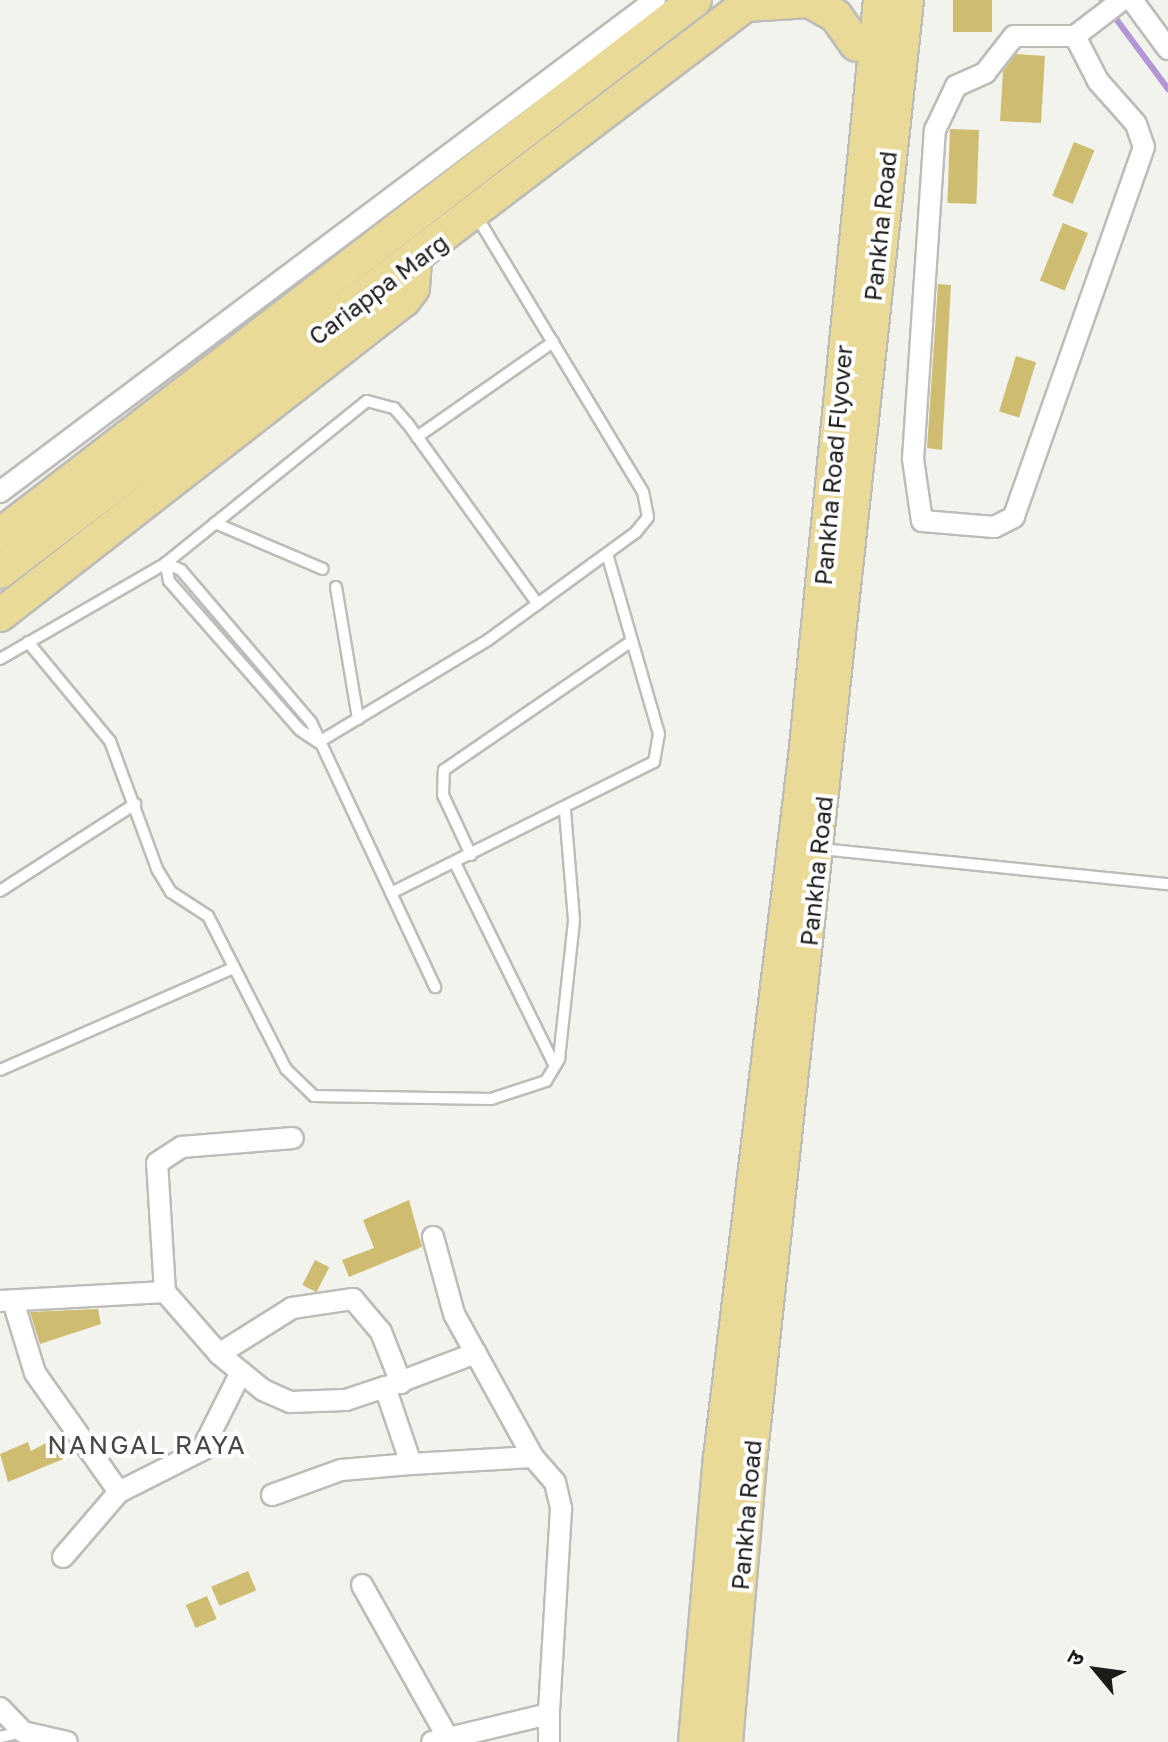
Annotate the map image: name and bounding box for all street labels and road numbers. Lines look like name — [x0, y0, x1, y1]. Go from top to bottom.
street label: Pankha Road — [858, 150, 902, 302]
street label: Cariappa Marg — [303, 227, 453, 351]
street label: Pankha Road Flyover — [808, 344, 858, 586]
street label: Pankha Road — [794, 795, 838, 947]
street label: Pankha Road — [725, 1439, 767, 1591]

